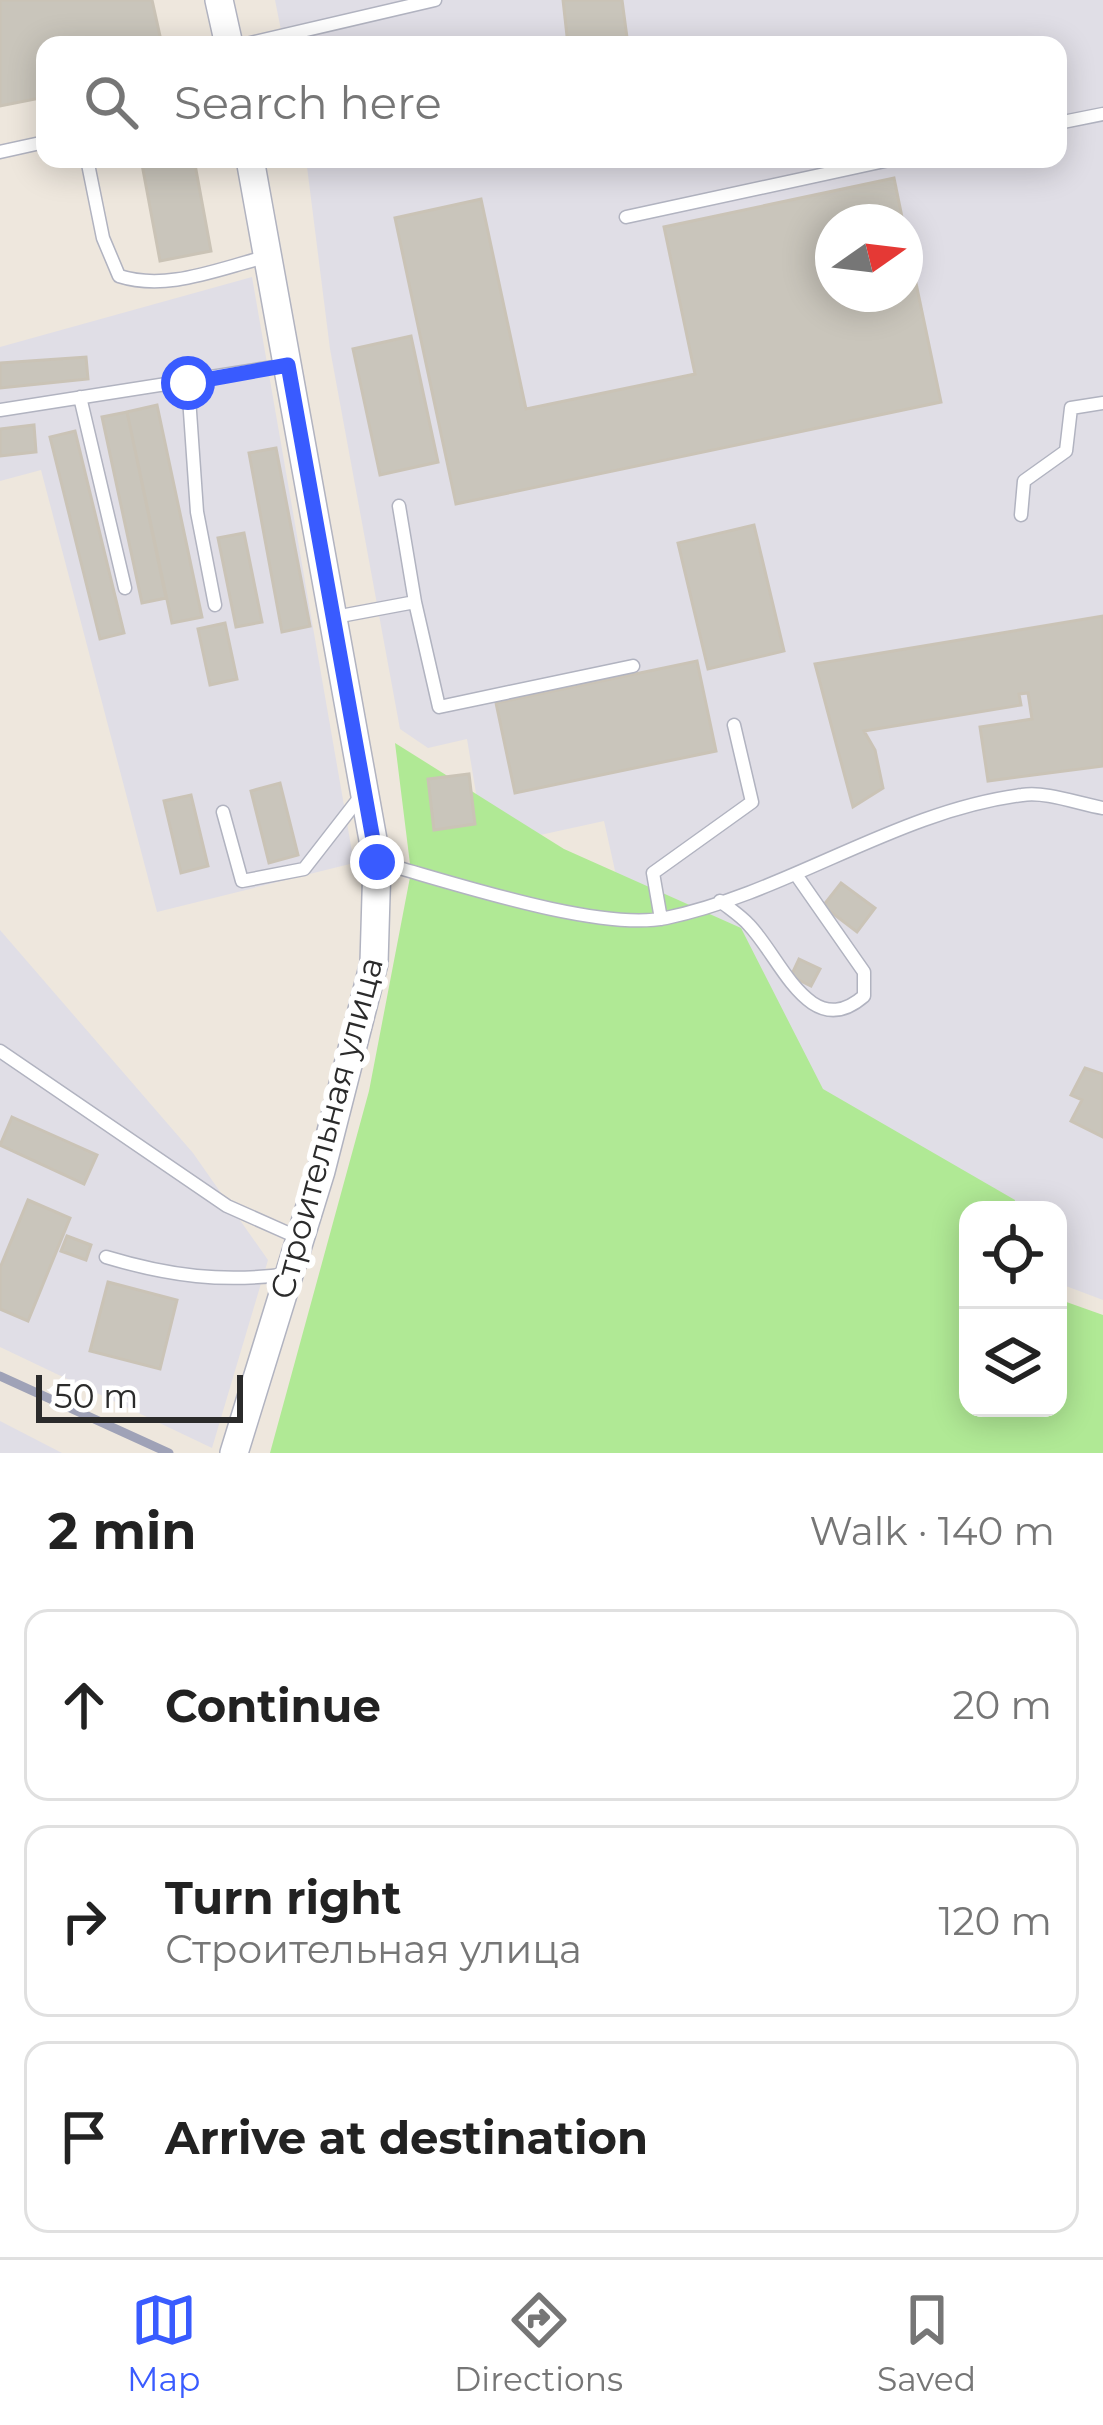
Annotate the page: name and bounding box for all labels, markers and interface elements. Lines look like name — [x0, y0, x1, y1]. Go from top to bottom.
search box — [36, 36, 1067, 168]
icon: search — [78, 69, 144, 135]
text: Search here — [174, 75, 442, 130]
north arrow — [815, 204, 923, 312]
route start — [161, 356, 215, 410]
route end — [350, 835, 404, 889]
street label: Строительная улица — [261, 953, 391, 1303]
map controls — [959, 1201, 1067, 1417]
button: locate — [959, 1201, 1067, 1309]
button: layers — [959, 1309, 1067, 1417]
scale bar — [36, 1369, 243, 1422]
text: 50 m — [54, 1376, 138, 1416]
text: 2 min — [48, 1500, 197, 1562]
text: Walk · 140 m — [809, 1507, 1055, 1555]
icon: ahead — [51, 1672, 117, 1738]
text: Continue — [165, 1678, 381, 1733]
text: 20 m — [953, 1681, 1052, 1729]
text: Turn right — [165, 1870, 401, 1925]
icon: right — [51, 1888, 117, 1954]
text: 120 m — [938, 1897, 1052, 1945]
text: Строительная улица — [165, 1925, 582, 1973]
icon: arrive — [51, 2104, 117, 2170]
text: Arrive at destination — [165, 2110, 648, 2165]
tab: Map — [127, 2287, 200, 2399]
tab: Directions — [454, 2287, 623, 2399]
tab: Saved — [877, 2287, 976, 2399]

